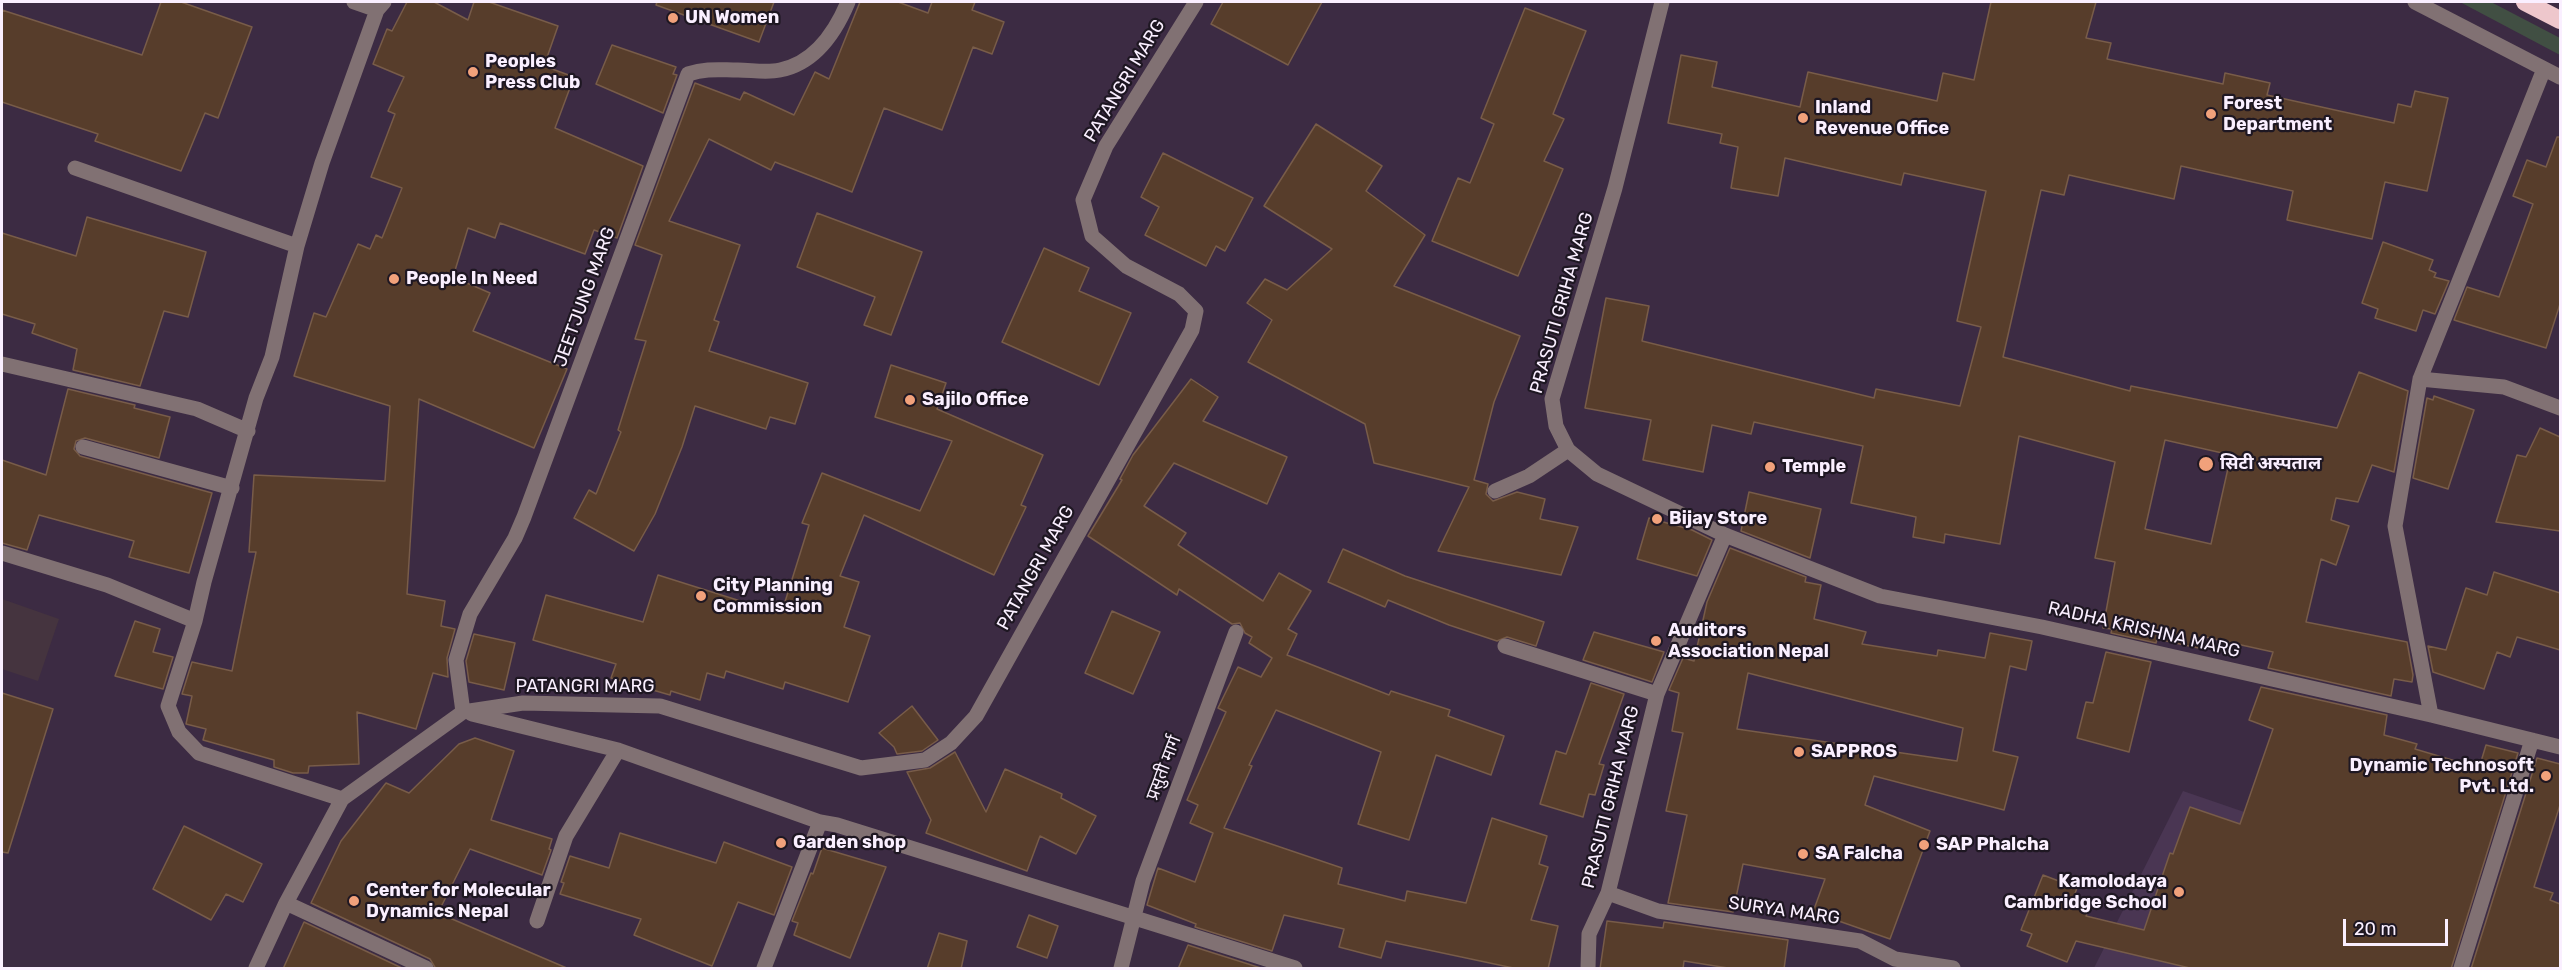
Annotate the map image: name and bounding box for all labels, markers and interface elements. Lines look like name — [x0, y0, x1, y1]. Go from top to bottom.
place label: UN Women — [685, 7, 779, 29]
marker: UN Women — [666, 11, 680, 25]
street label: PATANGRI MARG — [1080, 16, 1170, 146]
place label: Peoples Press Club — [485, 51, 580, 94]
marker: Peoples Press Club — [466, 65, 480, 79]
place label: Forest Department — [2223, 93, 2332, 136]
place label: Inland Revenue Office — [1815, 97, 1949, 140]
marker: Forest Department — [2204, 107, 2218, 121]
marker: Inland Revenue Office — [1796, 111, 1810, 125]
street label: PRASUTI GRIHA MARG — [1526, 210, 1598, 396]
street label: JEETJUNG MARG — [550, 224, 620, 370]
place label: People In Need — [406, 268, 538, 290]
marker: People In Need — [387, 272, 401, 286]
place label: Sajilo Office — [922, 389, 1029, 411]
marker: Sajilo Office — [903, 393, 917, 407]
place label: सिटी अस्पताल — [2220, 453, 2321, 475]
marker: सिटी अस्पताल — [2197, 455, 2215, 473]
place label: Temple — [1782, 456, 1846, 478]
marker: Temple — [1763, 460, 1777, 474]
street label: PATANGRI MARG — [993, 502, 1079, 634]
place label: Bijay Store — [1669, 508, 1767, 530]
marker: Bijay Store — [1650, 512, 1664, 526]
place label: City Planning Commission — [713, 575, 833, 618]
marker: City Planning Commission — [694, 589, 708, 603]
street label: RADHA KRISHNA MARG — [2046, 597, 2242, 663]
place label: Auditors Association Nepal — [1668, 620, 1829, 662]
marker: Auditors Association Nepal — [1649, 634, 1663, 648]
street label: PATANGRI MARG — [516, 676, 654, 698]
street label: PRASUTI GRIHA MARG — [1578, 703, 1644, 891]
street label: प्रसुती मार्ग — [1142, 733, 1186, 803]
place label: SAPPROS — [1811, 741, 1897, 763]
marker: SAPPROS — [1792, 745, 1806, 759]
place label: Dynamic Technosoft Pvt. Ltd. — [2350, 755, 2534, 798]
marker: Dynamic Technosoft Pvt. Ltd. — [2539, 769, 2553, 783]
place label: Garden shop — [793, 832, 906, 854]
place label: SAP Phalcha — [1936, 834, 2049, 856]
marker: Garden shop — [774, 836, 788, 850]
marker: SAP Phalcha — [1917, 838, 1931, 852]
place label: SA Falcha — [1815, 843, 1903, 865]
marker: SA Falcha — [1796, 847, 1810, 861]
place label: Kamolodaya Cambridge School — [2004, 871, 2167, 914]
place label: Center for Molecular Dynamics Nepal — [366, 880, 551, 922]
marker: Kamolodaya Cambridge School — [2172, 885, 2186, 899]
street label: SURYA MARG — [1727, 892, 1841, 930]
marker: Center for Molecular Dynamics Nepal — [347, 894, 361, 908]
scale bar — [2346, 907, 2451, 945]
text: 20 m — [2354, 918, 2396, 940]

